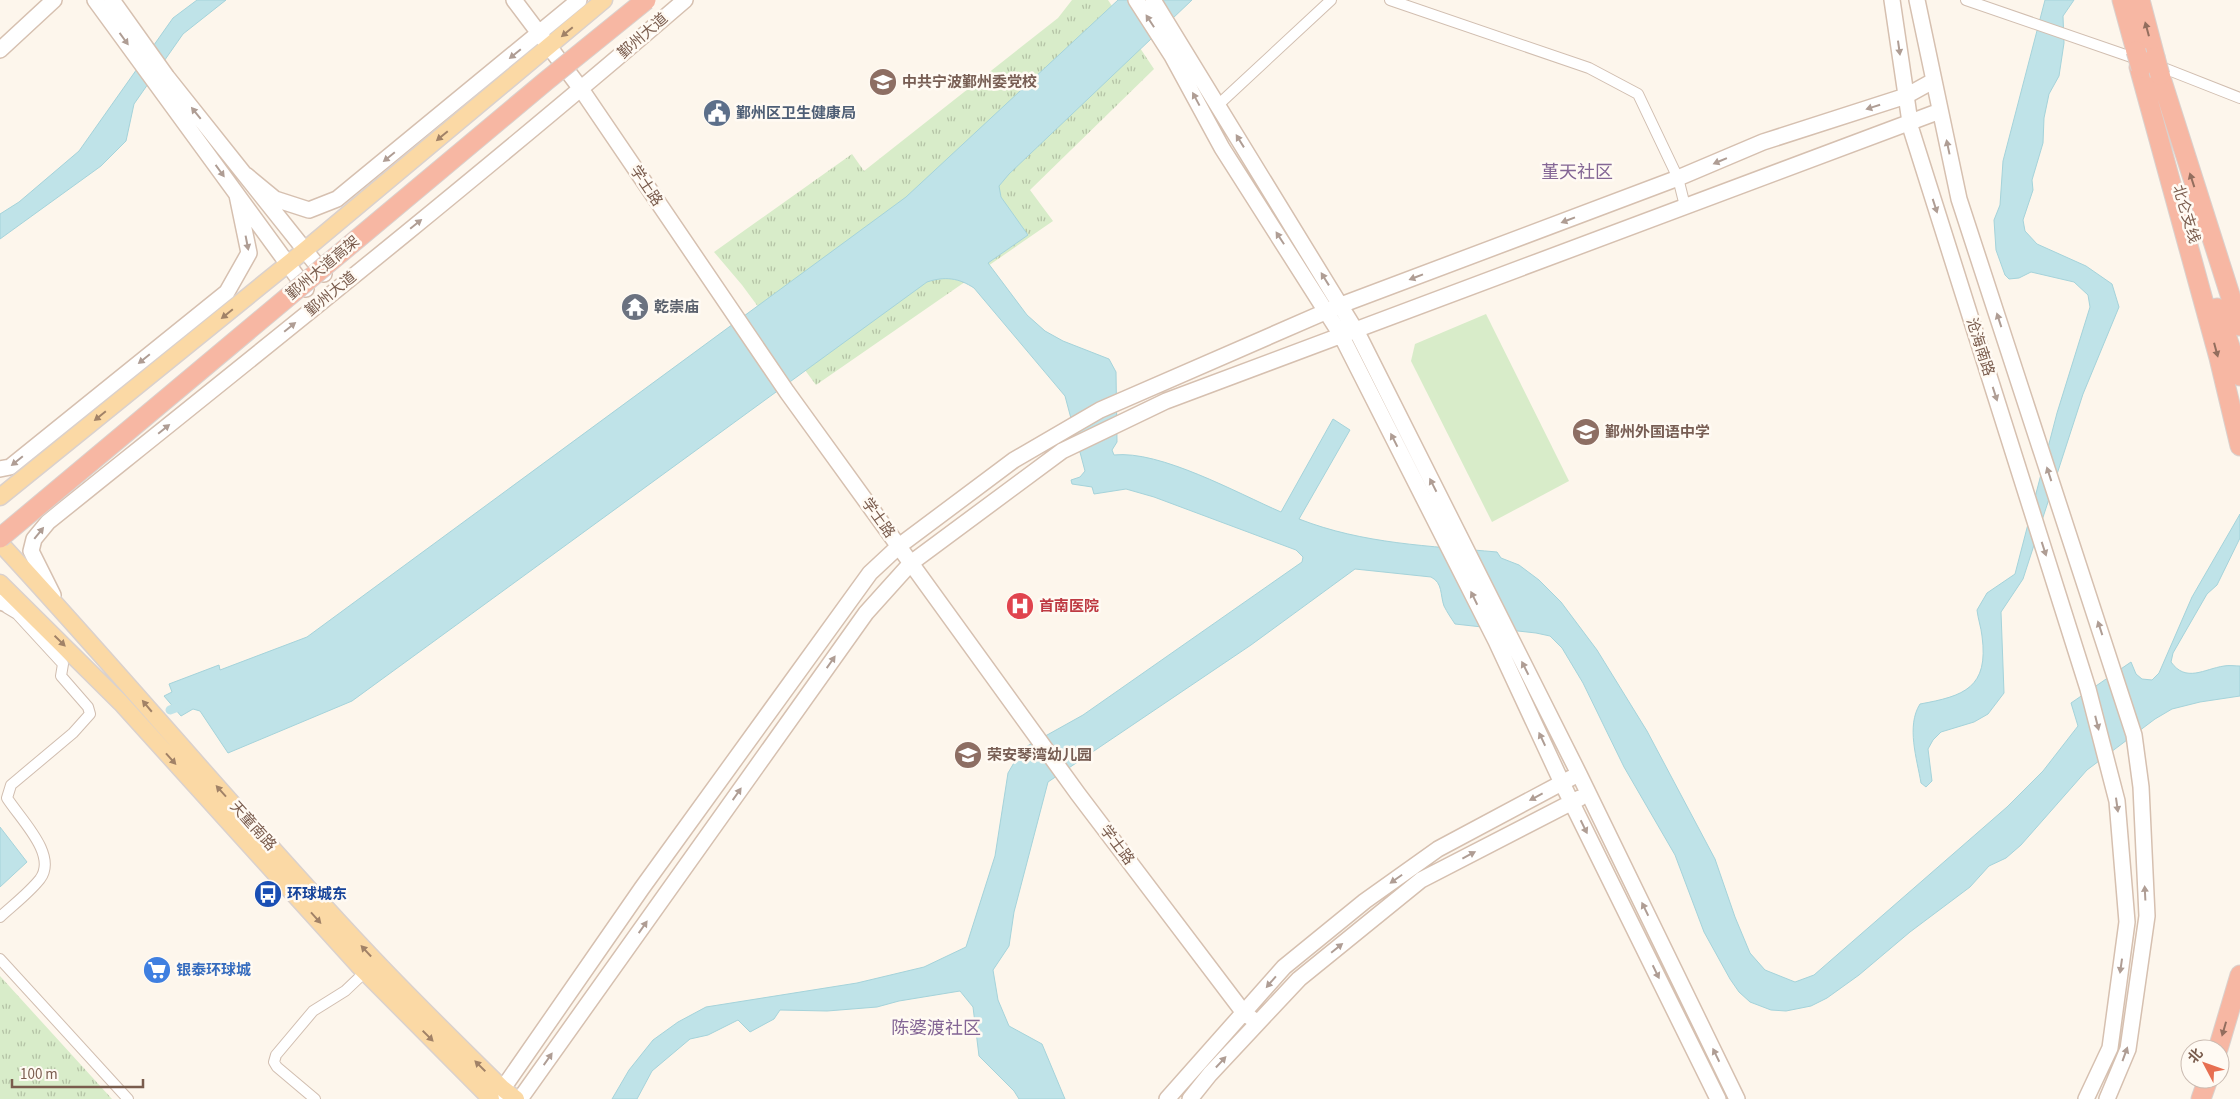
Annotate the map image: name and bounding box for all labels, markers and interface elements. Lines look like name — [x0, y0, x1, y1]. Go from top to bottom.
street label: 鄞州大道 — [613, 8, 673, 64]
one-way arrow — [1145, 14, 1155, 27]
one-way arrow — [2143, 21, 2151, 36]
one-way arrow — [561, 26, 574, 37]
one-way arrow — [119, 32, 129, 46]
one-way arrow — [1895, 41, 1903, 57]
one-way arrow — [509, 48, 522, 59]
school or university icon: 中共宁波鄞州委党校 — [868, 67, 898, 97]
place label: 中共宁波鄞州委党校 — [902, 72, 1037, 93]
one-way arrow — [1192, 92, 1200, 107]
public building icon: 鄞州区卫生健康局 — [702, 98, 732, 128]
place label: 鄞州区卫生健康局 — [736, 103, 856, 124]
one-way arrow — [1865, 103, 1880, 111]
one-way arrow — [190, 107, 201, 120]
one-way arrow — [436, 130, 449, 141]
one-way arrow — [1235, 135, 1245, 148]
one-way arrow — [1944, 140, 1952, 155]
one-way arrow — [383, 151, 396, 162]
one-way arrow — [1713, 157, 1727, 165]
district label: 堇天社区 — [1541, 160, 1613, 185]
street label: 学士路 — [625, 161, 667, 211]
one-way arrow — [214, 164, 224, 177]
one-way arrow — [2188, 173, 2196, 188]
street label: 北仑支线 — [2167, 182, 2205, 246]
one-way arrow — [1932, 199, 1940, 214]
one-way arrow — [1561, 216, 1575, 224]
one-way arrow — [410, 219, 423, 230]
street label: 鄞州大道高架 — [283, 232, 363, 304]
one-way arrow — [1275, 232, 1285, 245]
one-way arrow — [243, 235, 251, 250]
street label: 鄞州大道 — [302, 268, 360, 320]
one-way arrow — [1321, 273, 1330, 286]
one-way arrow — [1408, 273, 1423, 281]
temple icon: 乾崇庙 — [620, 292, 650, 322]
place label: 乾崇庙 — [654, 297, 699, 318]
one-way arrow — [220, 308, 233, 319]
one-way arrow — [1995, 312, 2002, 327]
street label: 沧海南路 — [1961, 315, 1999, 379]
one-way arrow — [283, 322, 297, 332]
one-way arrow — [2213, 343, 2221, 358]
one-way arrow — [138, 354, 151, 365]
one-way arrow — [1992, 387, 1999, 402]
one-way arrow — [94, 411, 107, 422]
school or university icon: 鄞州外国语中学 — [1571, 417, 1601, 447]
place label: 鄞州外国语中学 — [1605, 422, 1710, 443]
one-way arrow — [157, 423, 170, 434]
one-way arrow — [1390, 433, 1398, 448]
one-way arrow — [11, 456, 24, 467]
one-way arrow — [2045, 466, 2053, 481]
one-way arrow — [1429, 478, 1437, 492]
street label: 学士路 — [856, 494, 900, 542]
one-way arrow — [34, 527, 45, 540]
one-way arrow — [2041, 542, 2049, 557]
one-way arrow — [1470, 590, 1478, 605]
hospital icon: 首南医院 — [1005, 591, 1035, 621]
place label: 首南医院 — [1039, 596, 1099, 617]
one-way arrow — [2096, 621, 2103, 636]
one-way arrow — [53, 635, 65, 647]
one-way arrow — [826, 655, 836, 669]
one-way arrow — [1521, 661, 1529, 676]
one-way arrow — [141, 701, 153, 713]
one-way arrow — [2093, 715, 2101, 730]
one-way arrow — [1537, 732, 1545, 746]
school or university icon: 荣安琴湾幼儿园 — [953, 740, 983, 770]
place label: 荣安琴湾幼儿园 — [987, 745, 1092, 766]
one-way arrow — [165, 753, 177, 765]
one-way arrow — [216, 785, 227, 798]
one-way arrow — [732, 787, 742, 801]
one-way arrow — [1529, 793, 1543, 801]
street label: 天童南路 — [225, 797, 281, 855]
one-way arrow — [2113, 797, 2121, 813]
one-way arrow — [1580, 820, 1588, 834]
street label: 学士路 — [1095, 821, 1139, 869]
one-way arrow — [1462, 851, 1476, 859]
one-way arrow — [1389, 874, 1403, 884]
bus stop icon: 环球城东 — [253, 879, 283, 909]
place label: 环球城东 — [287, 884, 347, 905]
one-way arrow — [2141, 885, 2149, 901]
one-way arrow — [1641, 902, 1649, 916]
one-way arrow — [310, 912, 322, 924]
one-way arrow — [637, 921, 648, 934]
one-way arrow — [1330, 943, 1343, 954]
one-way arrow — [360, 945, 372, 957]
supermarket icon: 银泰环球城 — [142, 955, 172, 985]
one-way arrow — [2117, 959, 2125, 975]
place label: 银泰环球城 — [176, 960, 251, 981]
one-way arrow — [1651, 965, 1660, 980]
one-way arrow — [1265, 976, 1277, 988]
district label: 陈婆渡社区 — [891, 1016, 981, 1041]
one-way arrow — [2220, 1021, 2228, 1036]
one-way arrow — [422, 1029, 434, 1041]
north arrow — [2180, 1039, 2230, 1089]
text: 北 — [2184, 1044, 2208, 1068]
one-way arrow — [2121, 1046, 2129, 1061]
one-way arrow — [1712, 1048, 1720, 1062]
one-way arrow — [543, 1052, 553, 1066]
scale bar — [12, 1056, 144, 1088]
one-way arrow — [1215, 1056, 1227, 1068]
one-way arrow — [474, 1061, 486, 1073]
text: 100 m — [20, 1064, 58, 1085]

